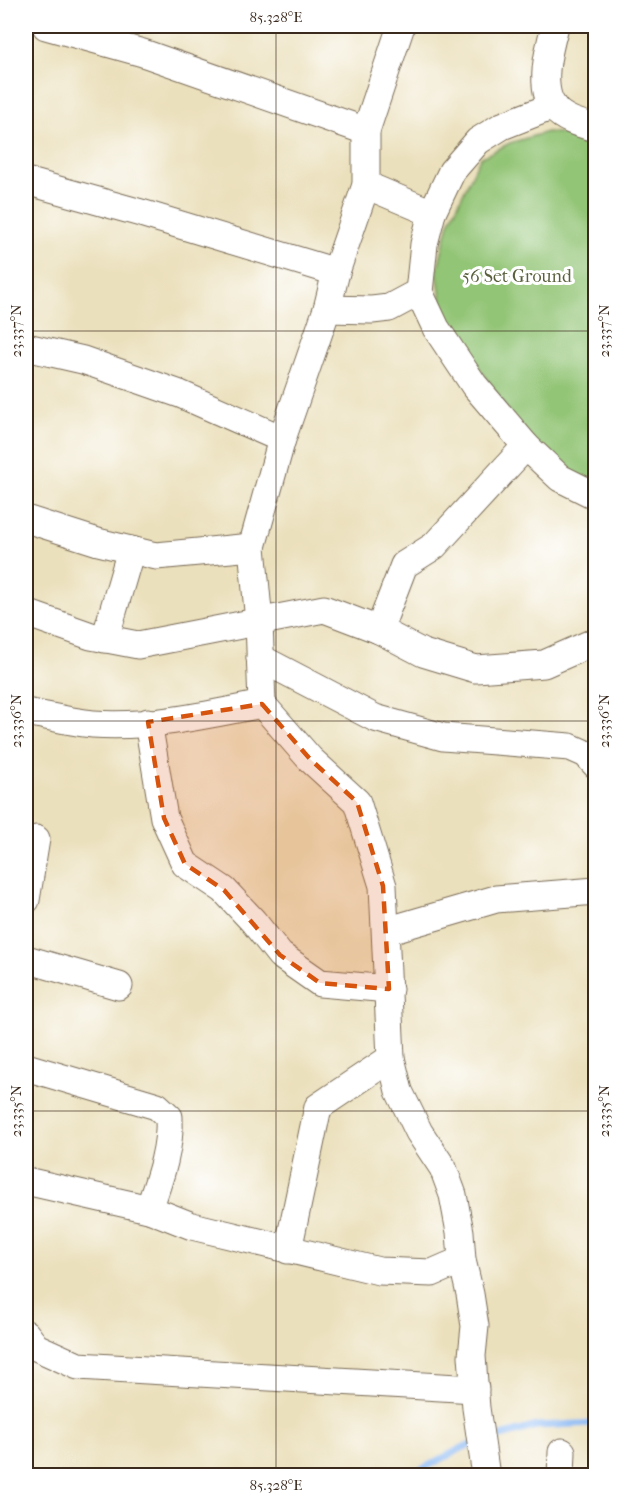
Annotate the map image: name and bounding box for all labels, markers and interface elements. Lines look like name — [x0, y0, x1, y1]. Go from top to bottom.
text: 85.328°E — [250, 8, 302, 26]
park label: 56 Set Ground — [462, 266, 572, 287]
text: 23.337°N — [7, 304, 25, 358]
text: 23.337°N — [595, 304, 613, 358]
text: 23.336°N — [7, 693, 25, 748]
text: 23.336°N — [595, 693, 613, 748]
text: 23.335°N — [7, 1084, 25, 1137]
text: 23.335°N — [595, 1084, 613, 1137]
text: 85.328°E — [250, 1476, 302, 1494]

